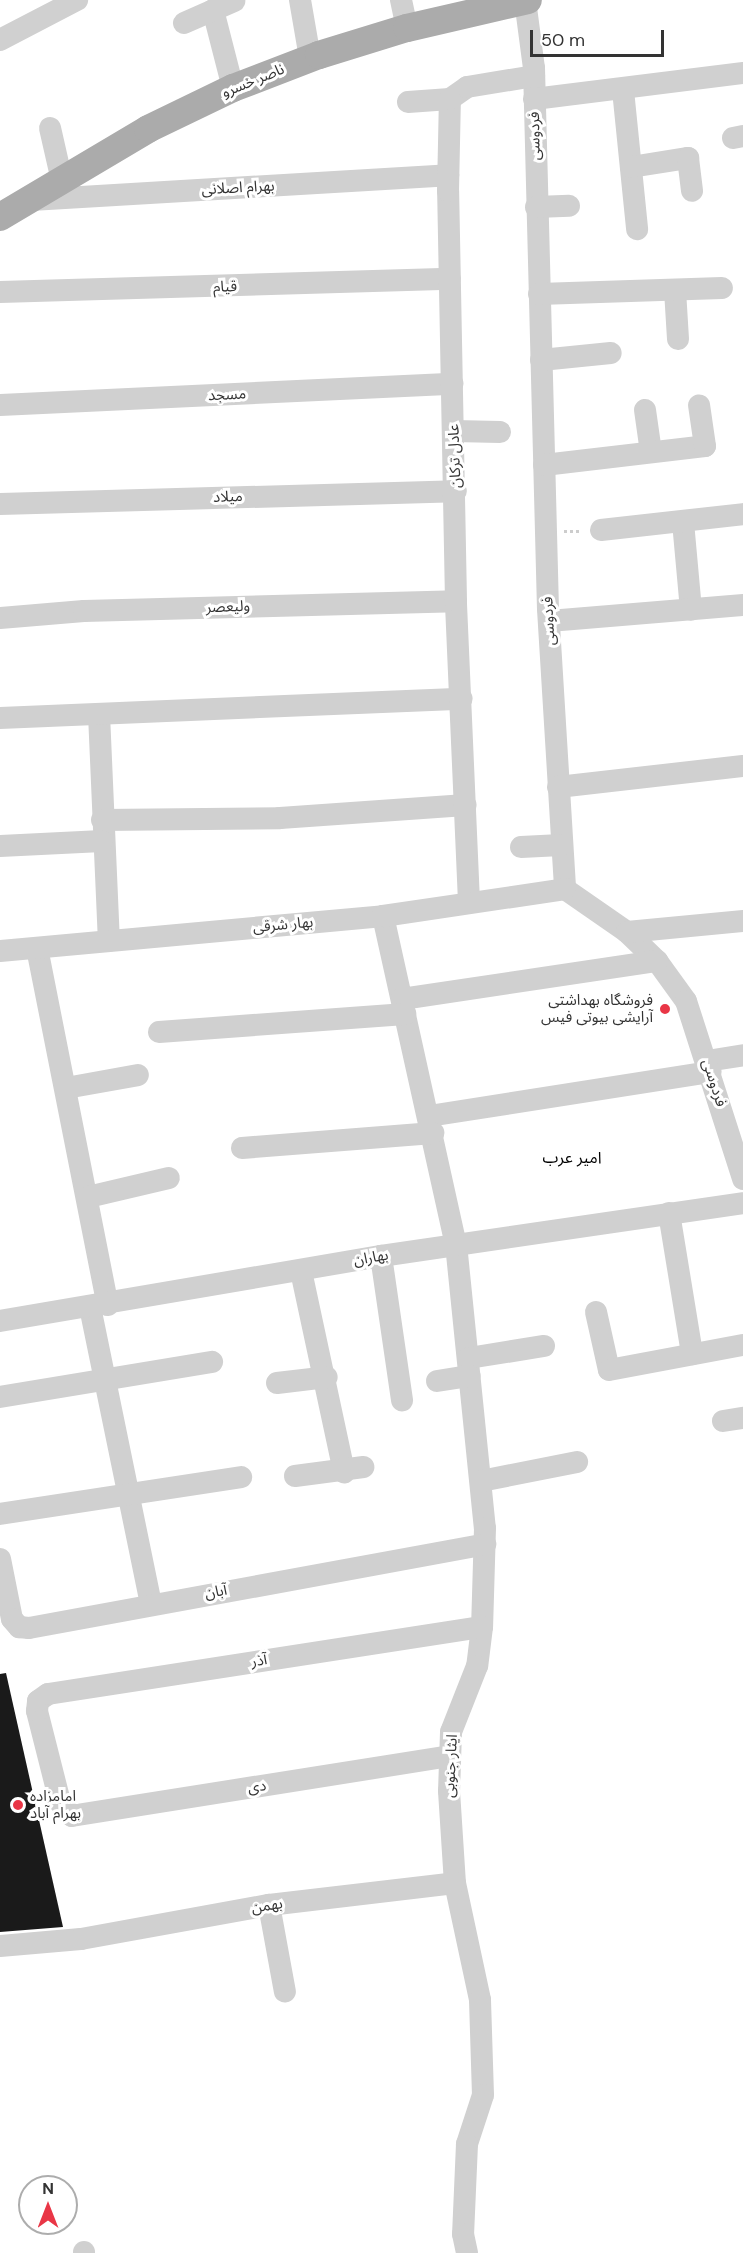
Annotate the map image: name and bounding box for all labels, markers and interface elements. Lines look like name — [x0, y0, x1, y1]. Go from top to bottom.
scale bar — [533, 18, 666, 56]
text: 50 m — [541, 28, 585, 52]
street label: ناصر خسرو — [219, 60, 287, 102]
street label: فردوسی — [526, 111, 544, 161]
street label: بهرام اصلانی — [201, 177, 275, 199]
street label: قیام — [213, 278, 237, 296]
street label: مسجد — [207, 385, 247, 405]
street label: عادل ترکان — [445, 424, 465, 488]
street label: میلاد — [213, 487, 243, 507]
street label: فردوسی — [539, 596, 559, 646]
street label: ولیعصر — [206, 597, 250, 617]
street label: بهار شرقی — [252, 913, 314, 937]
place label: فروشگاه بهداشتی آرایشی بیوتی فیس — [541, 991, 653, 1026]
marker: فروشگاه بهداشتی آرایشی بیوتی فیس — [658, 1002, 672, 1016]
street label: فردوسی — [698, 1057, 730, 1109]
district label: امیر عرب — [542, 1148, 602, 1168]
street label: بهاران — [352, 1246, 390, 1270]
street label: آبان — [204, 1581, 228, 1603]
street label: آذر — [250, 1651, 268, 1671]
street label: ایثار جنوبی — [440, 1734, 462, 1798]
street label: دی — [246, 1777, 268, 1797]
place label: امامزاده بهرام آباد — [30, 1787, 81, 1822]
marker: امامزاده بهرام آباد — [11, 1798, 25, 1812]
street label: بهمن — [250, 1895, 284, 1917]
north arrow — [18, 2175, 78, 2235]
text: N — [42, 2178, 54, 2199]

